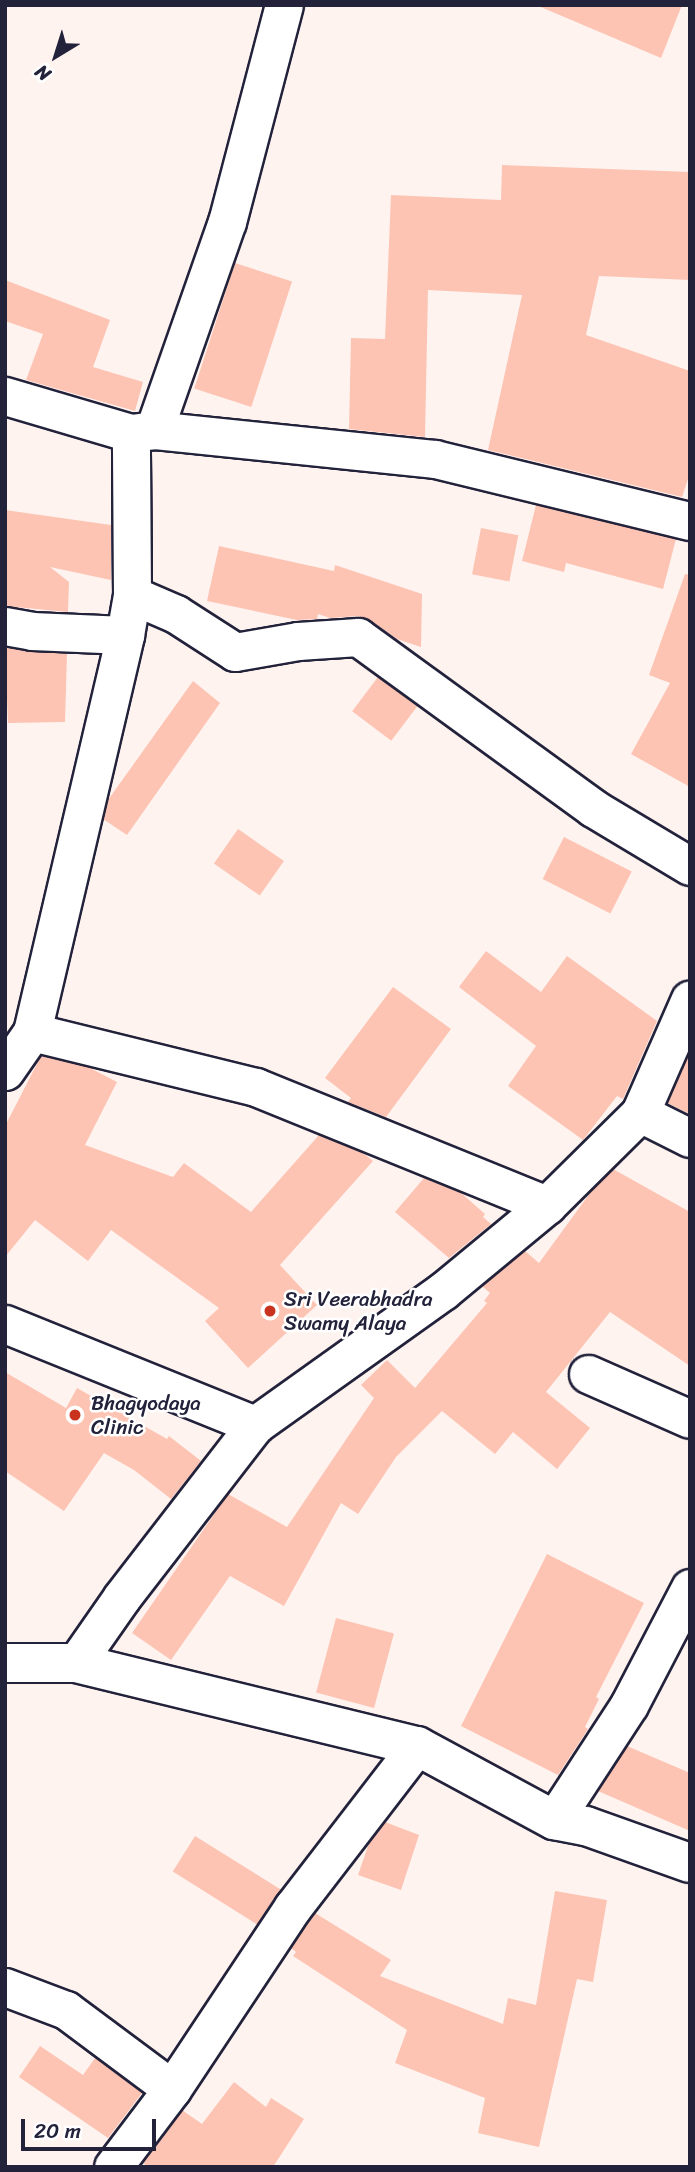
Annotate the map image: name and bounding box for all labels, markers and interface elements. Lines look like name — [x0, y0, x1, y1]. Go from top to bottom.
north arrow — [21, 21, 91, 91]
text: N — [27, 56, 58, 90]
place label: Sri Veerabhadra Swamy Alaya — [284, 1286, 432, 1336]
marker: Sri Veerabhadra Swamy Alaya — [262, 1303, 278, 1319]
place label: Bhagyodaya Clinic — [91, 1390, 201, 1440]
marker: Bhagyodaya Clinic — [65, 1405, 85, 1425]
scale bar — [24, 2106, 159, 2150]
text: 20 m — [34, 2112, 81, 2150]

